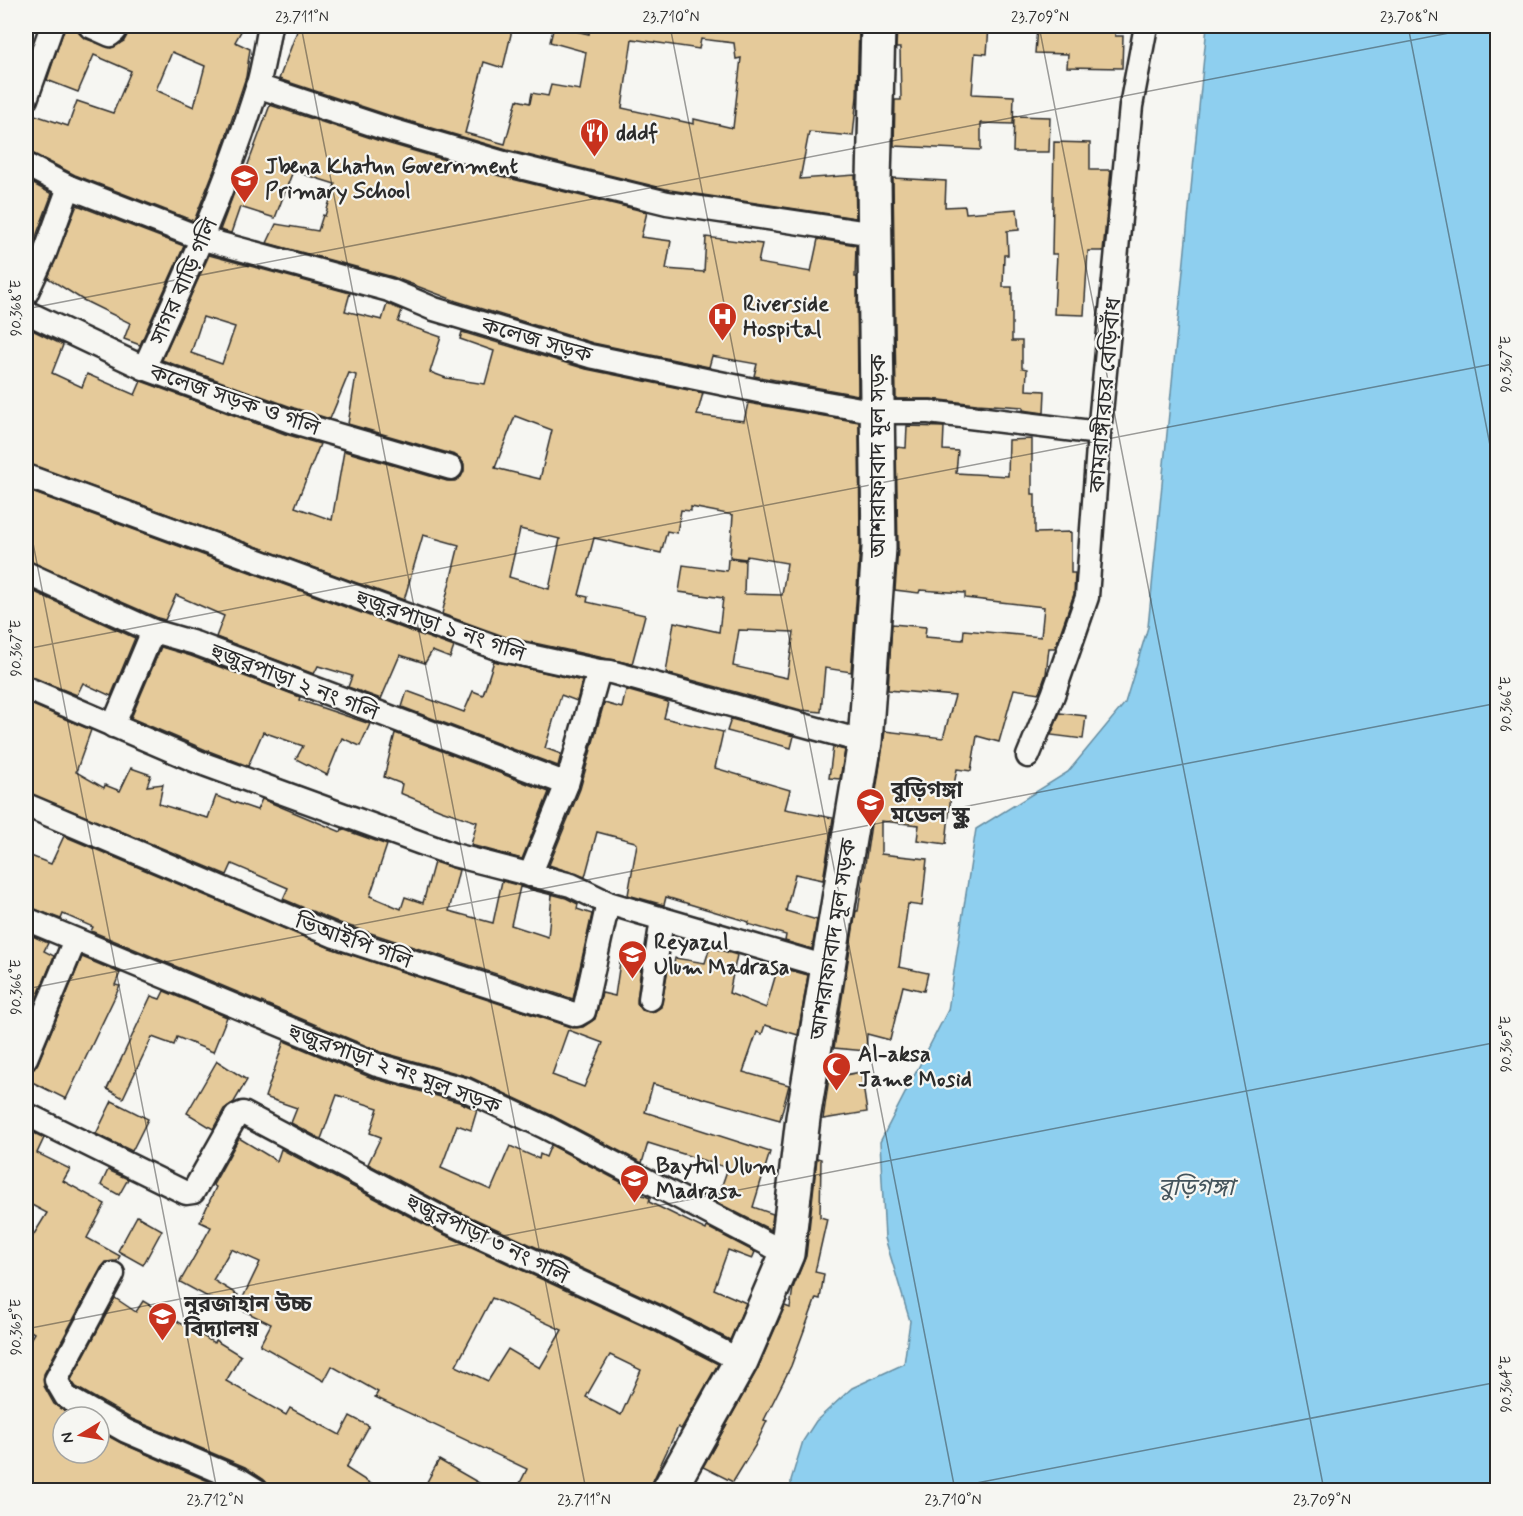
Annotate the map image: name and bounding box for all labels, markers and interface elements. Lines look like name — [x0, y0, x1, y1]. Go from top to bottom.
text: 23.711°N — [275, 8, 329, 28]
text: 23.710°N — [643, 8, 699, 28]
text: 23.709°N — [1011, 8, 1069, 28]
text: 23.708°N — [1380, 8, 1438, 28]
restaurant icon: dddf — [579, 116, 611, 158]
place label: dddf — [616, 120, 659, 148]
place label: Jbena Khatun Government Primary School — [265, 153, 518, 206]
school or university icon: Jbena Khatun Government Primary School — [228, 162, 260, 204]
street label: সাগর বাড়ি গলি — [144, 213, 226, 350]
text: 90.368°E — [7, 280, 27, 336]
place label: Riverside Hospital — [743, 291, 829, 344]
street label: কামরাঙ্গীরচর বেড়িবাঁধ — [1083, 296, 1129, 495]
hospital icon: Riverside Hospital — [706, 300, 738, 342]
street label: কলেজ সড়ক — [477, 312, 595, 370]
text: 90.367°E — [1497, 335, 1517, 392]
street label: আশরাফাবাদ মূল সড়ক — [865, 354, 893, 559]
street label: কলেজ সড়ক ও গলি — [145, 358, 324, 443]
street label: হুজুরপাড়া ১ নং গলি — [351, 584, 530, 669]
text: 90.367°E — [7, 619, 27, 676]
street label: হুজুরপাড়া ২ নং গলি — [206, 638, 383, 728]
text: 90.366°E — [1497, 676, 1517, 732]
place label: বুড়িগঙ্গা মডেল স্কুল — [890, 777, 970, 830]
school or university icon: বুড়িগঙ্গা মডেল স্কুল — [854, 786, 886, 828]
street label: আশরাফাবাদ মূল সড়ক — [804, 836, 864, 1043]
street label: ভিআইপি গলি — [290, 907, 416, 976]
place label: Reyazul Ulum Madrasa — [654, 929, 790, 982]
school or university icon: Reyazul Ulum Madrasa — [617, 938, 649, 980]
text: 90.366°E — [7, 959, 27, 1015]
text: 90.365°E — [1497, 1015, 1517, 1072]
street label: হুজুরপাড়া ২ নং মূল সড়ক — [283, 1018, 504, 1121]
place label: Al-aksa Jame Mosid — [858, 1041, 972, 1094]
mosque icon: Al-aksa Jame Mosid — [821, 1050, 853, 1092]
place label: Baytul Ulum Madrasa — [656, 1153, 777, 1206]
school or university icon: Baytul Ulum Madrasa — [619, 1162, 651, 1204]
water label: বুড়িগঙ্গা — [1158, 1173, 1239, 1204]
street label: হুজুরপাড়া ৩ নং গলি — [400, 1188, 574, 1292]
place label: নুরজাহান উচ্চ বিদ্যালয় — [183, 1291, 313, 1344]
text: 90.365°E — [7, 1298, 27, 1355]
school or university icon: নুরজাহান উচ্চ বিদ্যালয় — [147, 1300, 179, 1342]
text: 90.364°E — [1497, 1355, 1517, 1413]
north arrow — [51, 1405, 111, 1465]
text: N — [56, 1430, 79, 1445]
text: 23.712°N — [187, 1491, 243, 1511]
text: 23.711°N — [557, 1491, 611, 1511]
text: 23.710°N — [925, 1491, 981, 1511]
text: 23.709°N — [1293, 1491, 1351, 1511]

